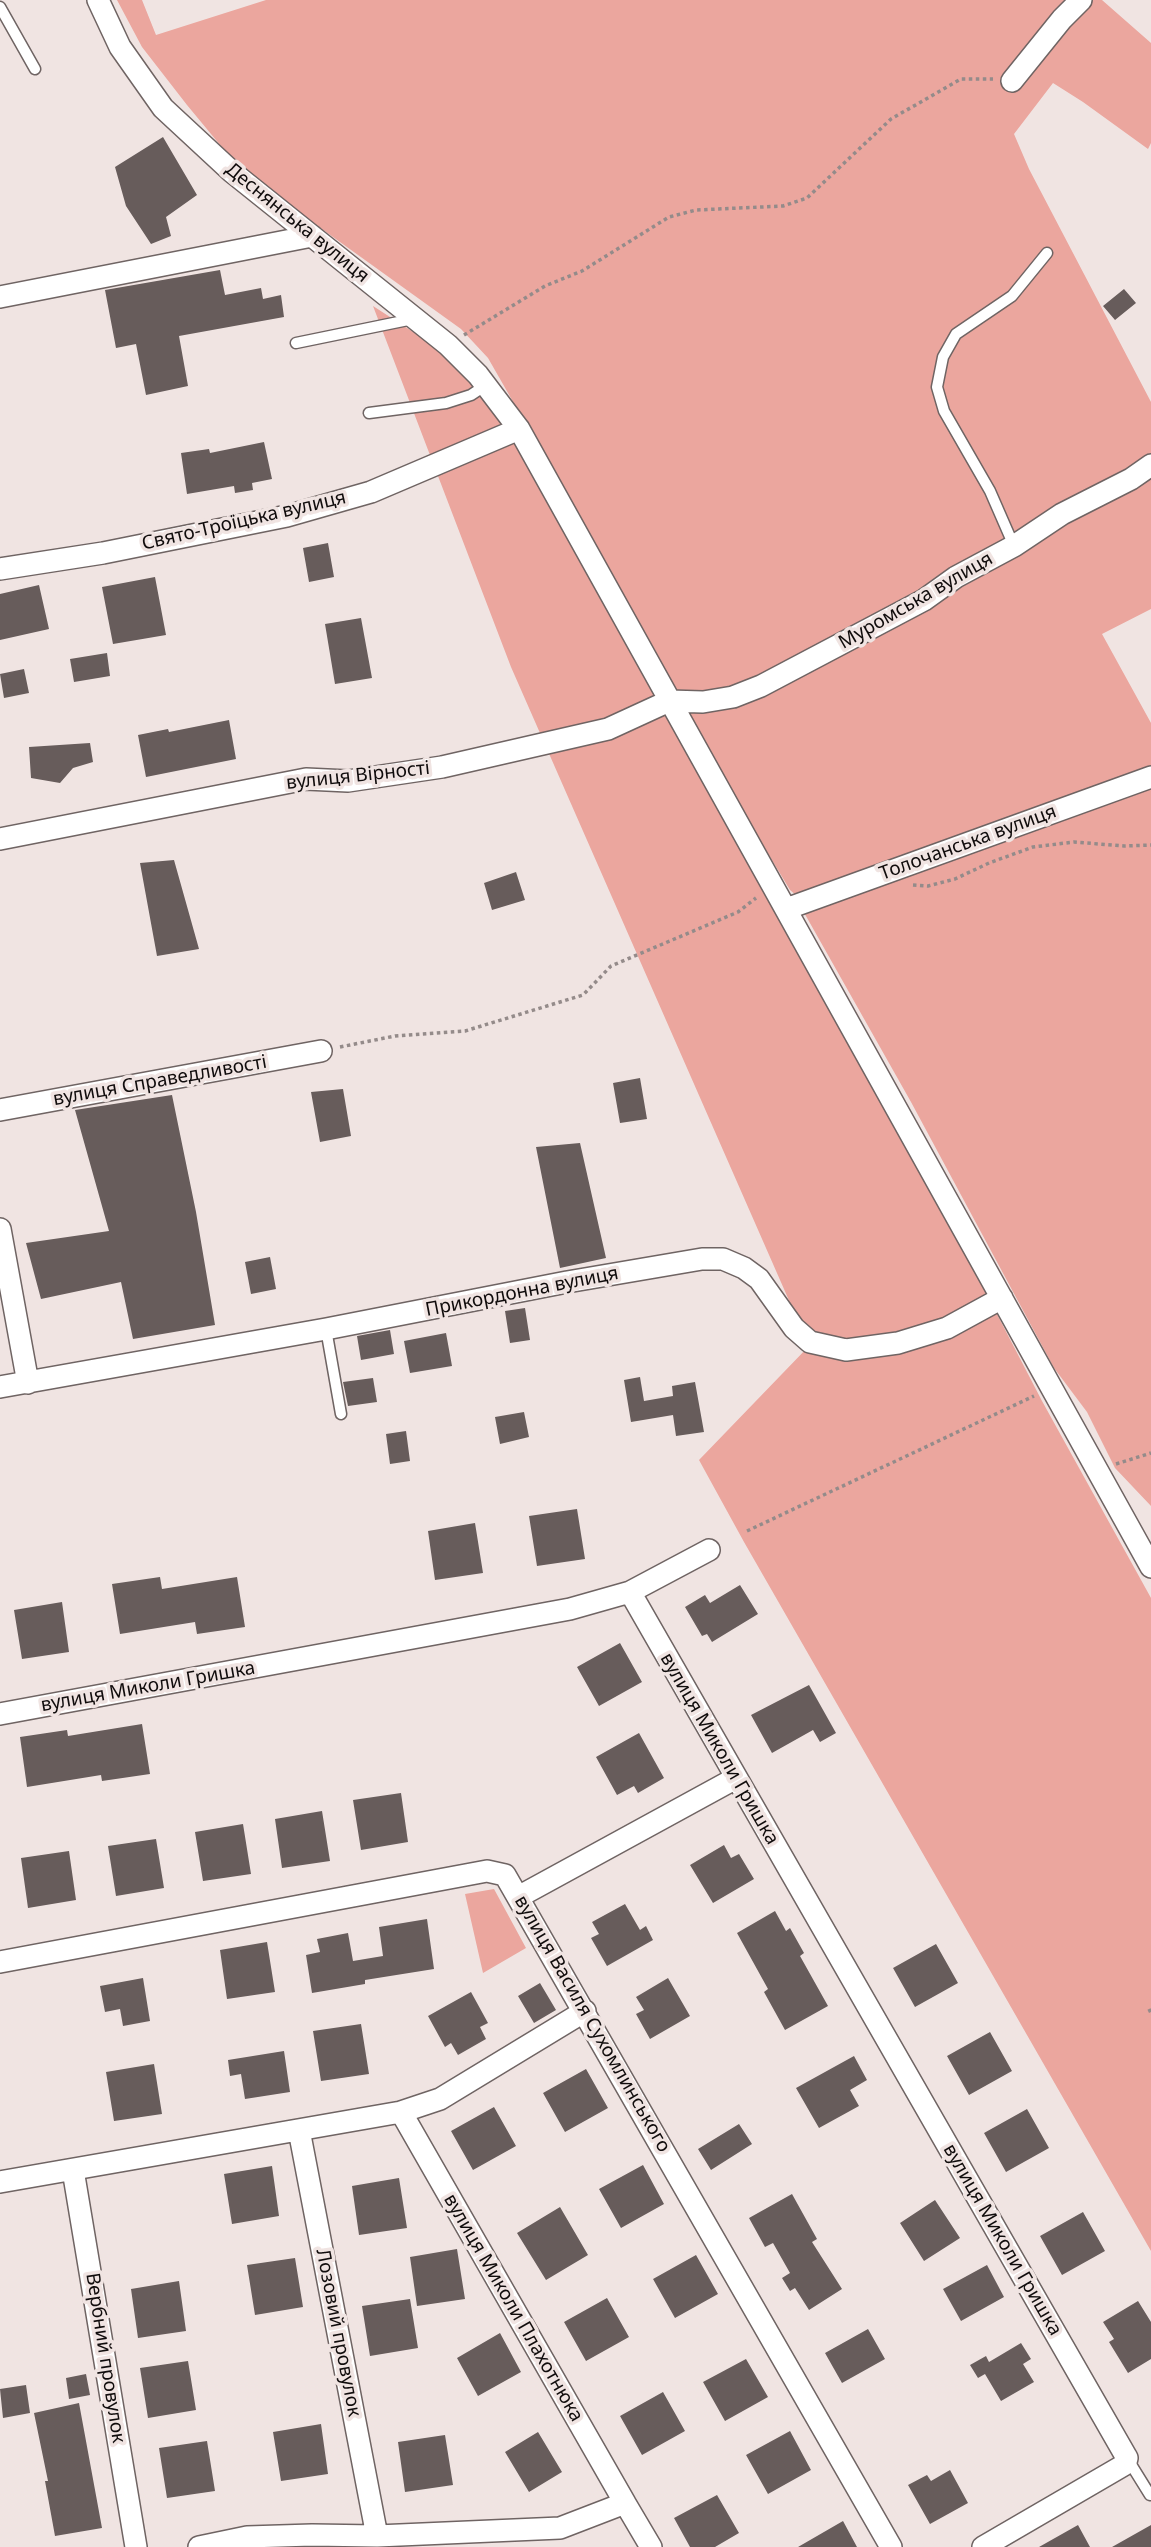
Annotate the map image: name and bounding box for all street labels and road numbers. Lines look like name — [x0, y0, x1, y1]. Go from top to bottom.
street label: Деснянська вулиця — [221, 158, 373, 288]
street label: Свято-Троїцька вулиця — [140, 486, 348, 556]
street label: Муромська вулиця — [835, 548, 997, 654]
street label: вулиця Вірності — [285, 757, 431, 795]
street label: Толочанська вулиця — [876, 800, 1060, 886]
street label: вулиця Справедливості — [51, 1051, 269, 1111]
street label: Прикордонна вулиця — [424, 1262, 620, 1322]
street label: вулиця Миколи Гришка — [655, 1649, 783, 1849]
street label: вулиця Миколи Гришка — [39, 1657, 257, 1717]
street label: вулиця Василя Сухомлинського — [509, 1892, 675, 2156]
street label: вулиця Миколи Гришка — [938, 2140, 1066, 2340]
street label: вулиця Миколи Плахотнюка — [438, 2190, 588, 2426]
street label: Лозовий провулок — [311, 2247, 365, 2419]
street label: Вербний провулок — [80, 2271, 130, 2445]

